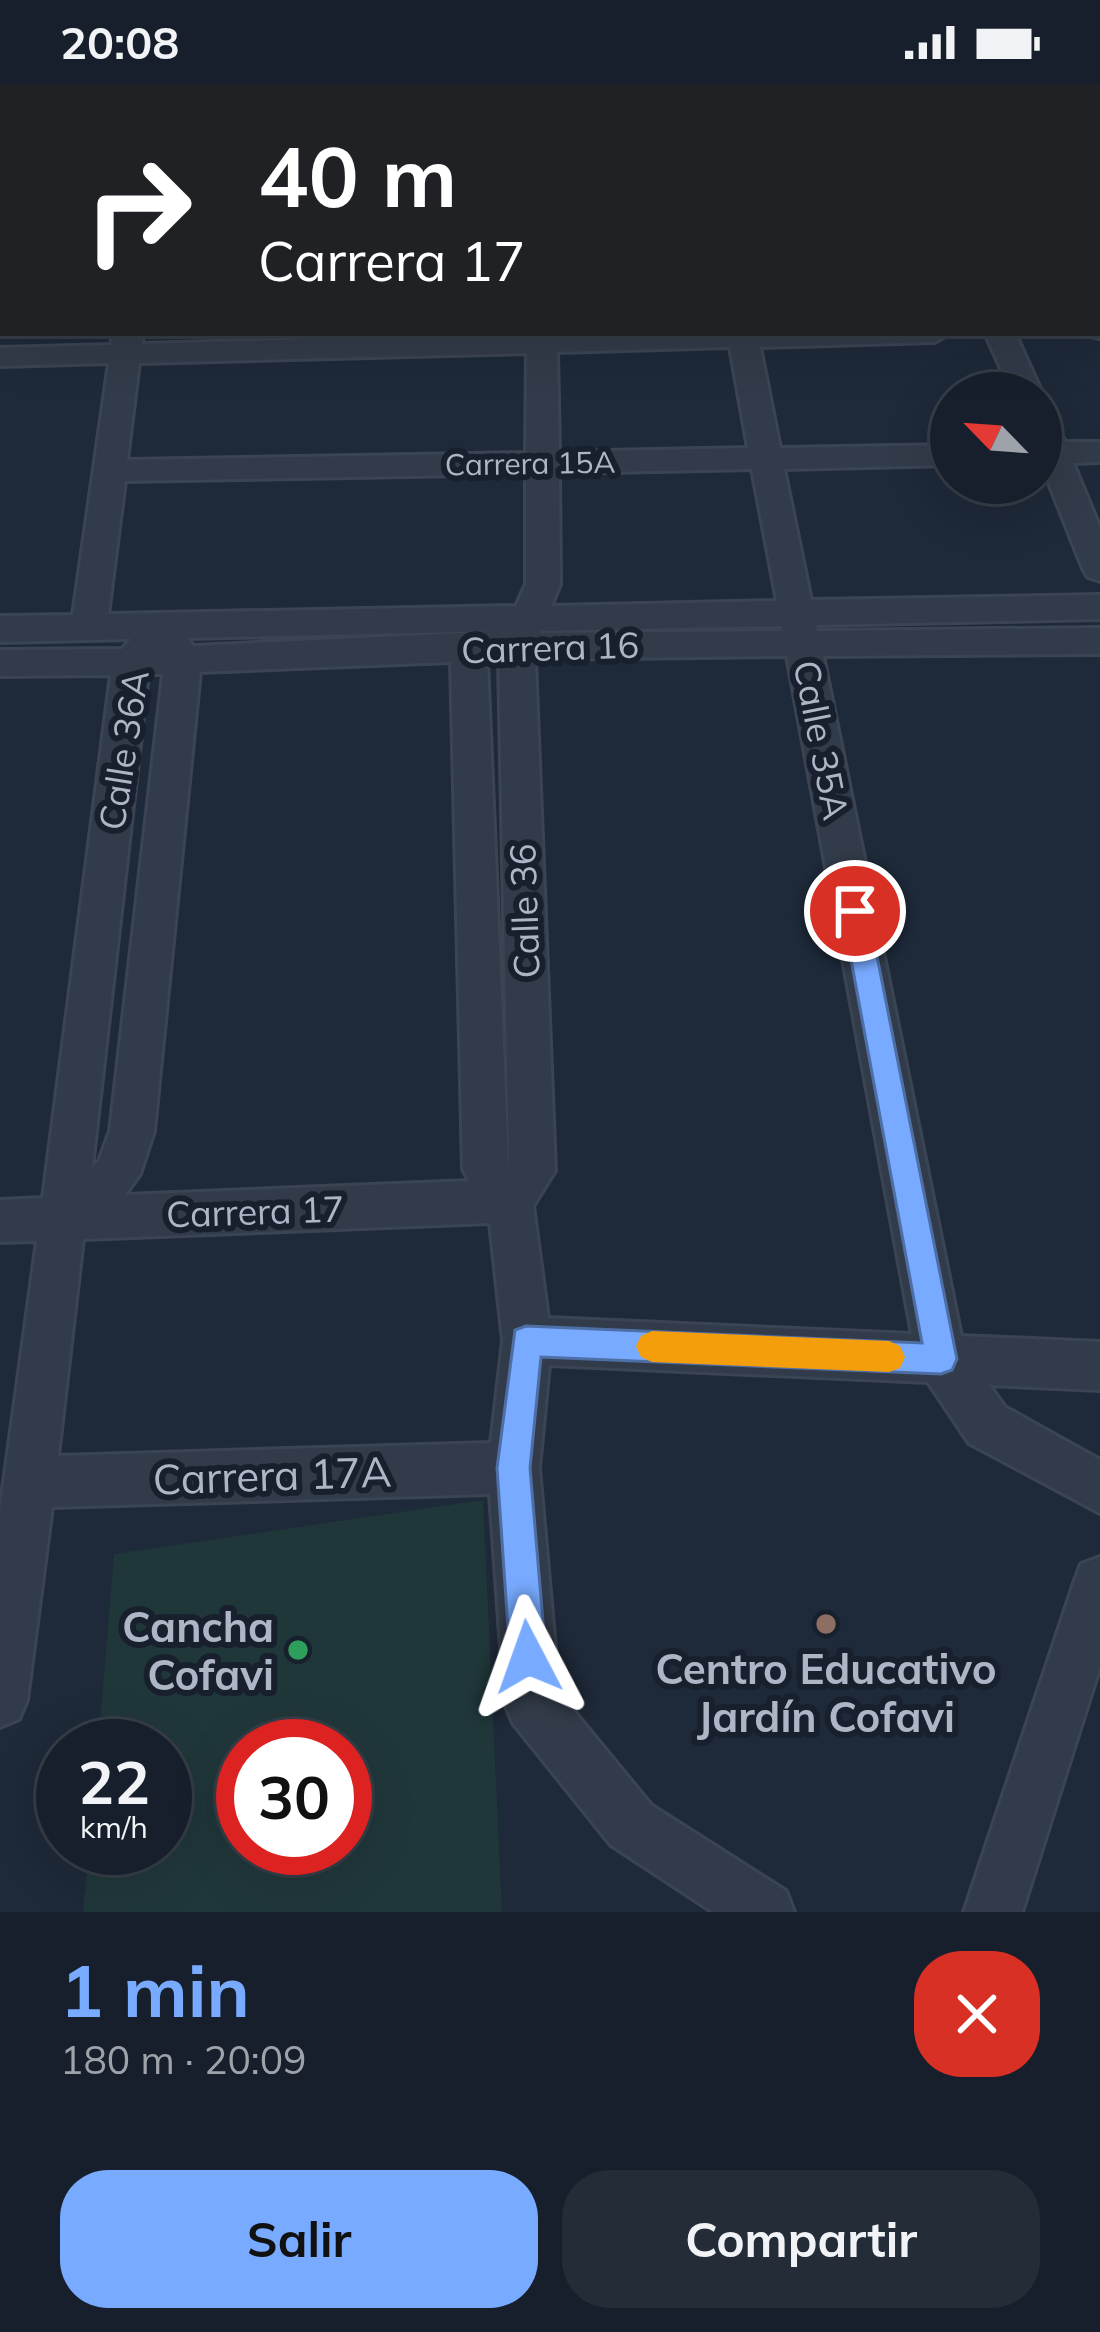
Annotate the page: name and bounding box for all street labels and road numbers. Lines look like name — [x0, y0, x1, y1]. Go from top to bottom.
street label: Carrera 15A — [444, 443, 616, 483]
street label: Carrera 16 — [460, 621, 640, 673]
street label: Calle 35A — [785, 656, 859, 824]
street label: Calle 36A — [88, 667, 158, 833]
street label: Calle 36 — [499, 843, 549, 979]
street label: Carrera 17 — [165, 1185, 345, 1237]
street label: Carrera 17A — [152, 1444, 392, 1506]

